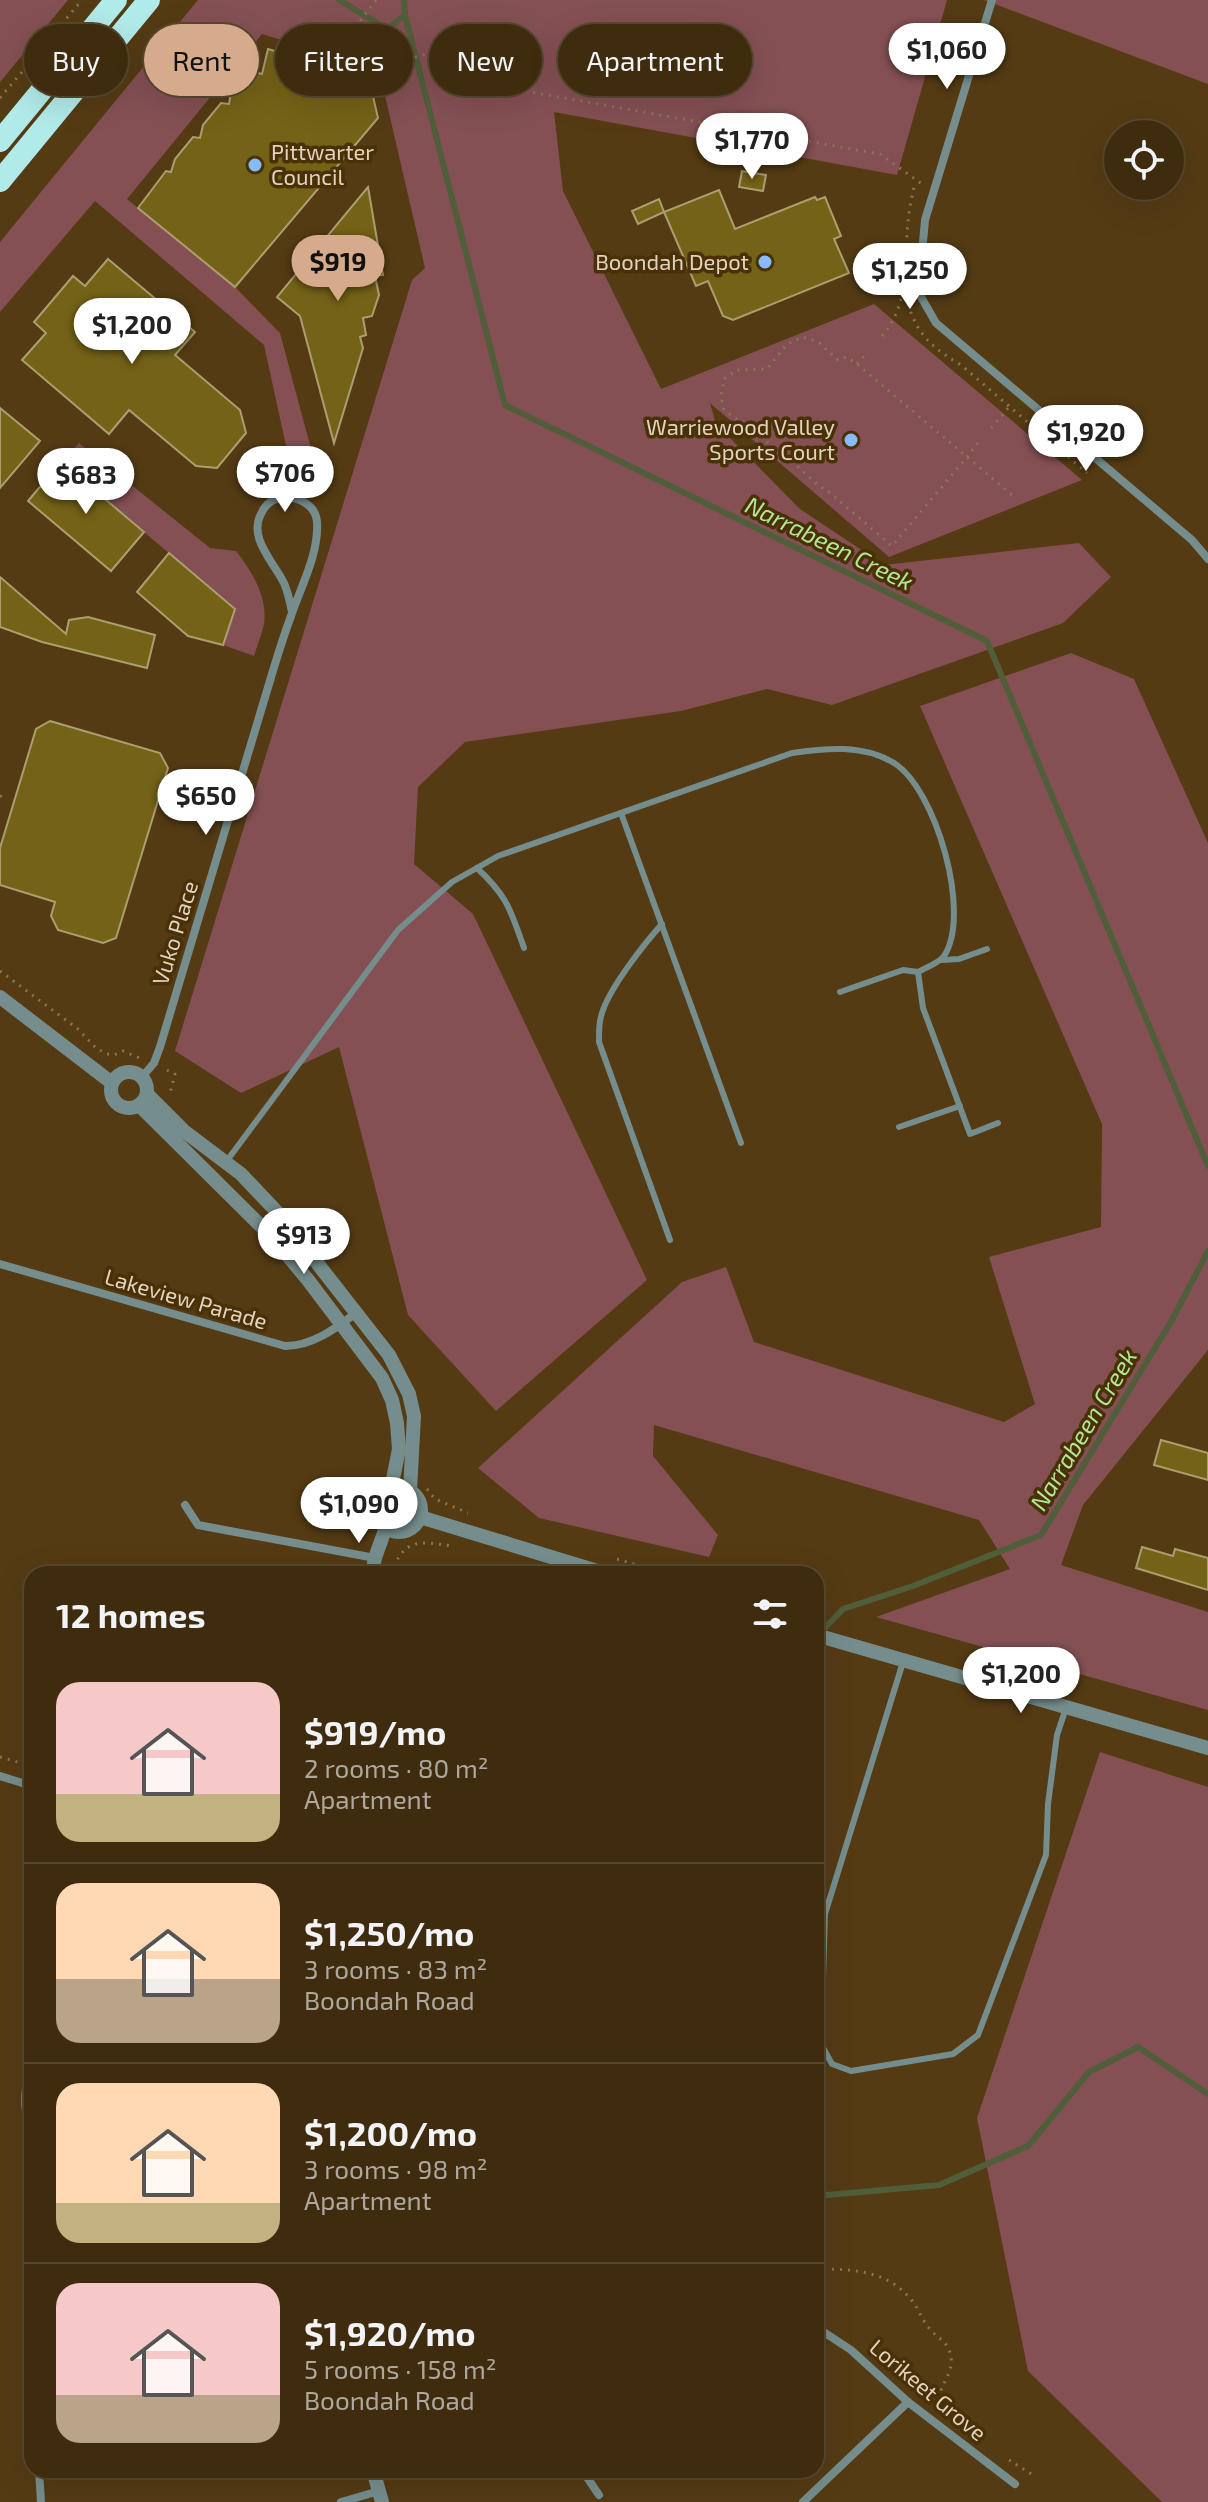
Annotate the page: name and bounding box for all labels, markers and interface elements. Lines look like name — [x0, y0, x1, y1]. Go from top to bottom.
pin: $1,060 — [882, 23, 1012, 91]
chip: Buy — [24, 24, 128, 96]
chip: Rent — [144, 24, 259, 96]
chip: Filters — [275, 24, 413, 96]
chip: New — [429, 24, 542, 96]
chip: Apartment — [558, 24, 752, 96]
text: $1,060 — [907, 33, 987, 64]
pin: $1,770 — [687, 113, 817, 181]
map controls — [1104, 120, 1184, 200]
button: locate — [1104, 120, 1184, 200]
text: $1,770 — [714, 123, 790, 154]
place label: Pittwarter Council — [271, 138, 374, 189]
marker: Pittwarter Council — [246, 156, 264, 174]
pin: $919 — [291, 235, 385, 303]
pin: $1,250 — [845, 243, 975, 311]
text: $919 — [310, 245, 367, 276]
place label: Boondah Depot — [595, 248, 749, 274]
marker: Boondah Depot — [756, 253, 774, 271]
text: $1,250 — [871, 253, 949, 284]
pin: $1,200 — [67, 298, 197, 366]
text: $1,200 — [92, 308, 172, 339]
pin: $1,920 — [1021, 405, 1151, 473]
place label: Warriewood Valley Sports Court — [646, 413, 835, 464]
text: $1,920 — [1046, 415, 1126, 446]
marker: Warriewood Valley Sports Court — [842, 431, 860, 449]
pin: $706 — [238, 446, 332, 514]
pin: $683 — [39, 448, 133, 516]
text: $706 — [255, 456, 315, 487]
text: $683 — [55, 458, 117, 489]
water label: Narrabeen Creek — [741, 489, 918, 596]
pin: $650 — [159, 769, 253, 837]
text: $650 — [175, 779, 237, 810]
street label: Vuko Place — [146, 877, 202, 988]
pin: $913 — [257, 1208, 351, 1276]
text: $913 — [276, 1218, 332, 1249]
street label: Lakeview Parade — [102, 1262, 271, 1334]
water label: Narrabeen Creek — [1023, 1343, 1142, 1515]
pin: $1,090 — [294, 1477, 424, 1545]
text: $1,090 — [319, 1487, 399, 1518]
icon: filters — [748, 1592, 792, 1636]
text: 12 homes — [56, 1594, 205, 1635]
pin: $1,200 — [956, 1647, 1086, 1715]
text: $1,200 — [981, 1657, 1061, 1688]
text: $919/mo — [304, 1711, 446, 1752]
icon: home — [120, 1714, 216, 1810]
text: 2 rooms · 80 m² — [304, 1752, 489, 1783]
text: Apartment — [304, 1783, 432, 1814]
text: $1,250/mo — [304, 1912, 474, 1953]
icon: home — [120, 1915, 216, 2011]
text: 3 rooms · 83 m² — [304, 1953, 487, 1984]
text: Boondah Road — [304, 1984, 475, 2015]
text: $1,200/mo — [304, 2112, 477, 2153]
icon: home — [120, 2115, 216, 2211]
text: 3 rooms · 98 m² — [304, 2153, 488, 2184]
text: Apartment — [304, 2184, 432, 2215]
text: $1,920/mo — [304, 2312, 476, 2353]
icon: home — [120, 2315, 216, 2411]
street label: Lorikeet Grove — [865, 2333, 992, 2445]
text: 5 rooms · 158 m² — [304, 2353, 496, 2384]
text: Boondah Road — [304, 2384, 475, 2415]

